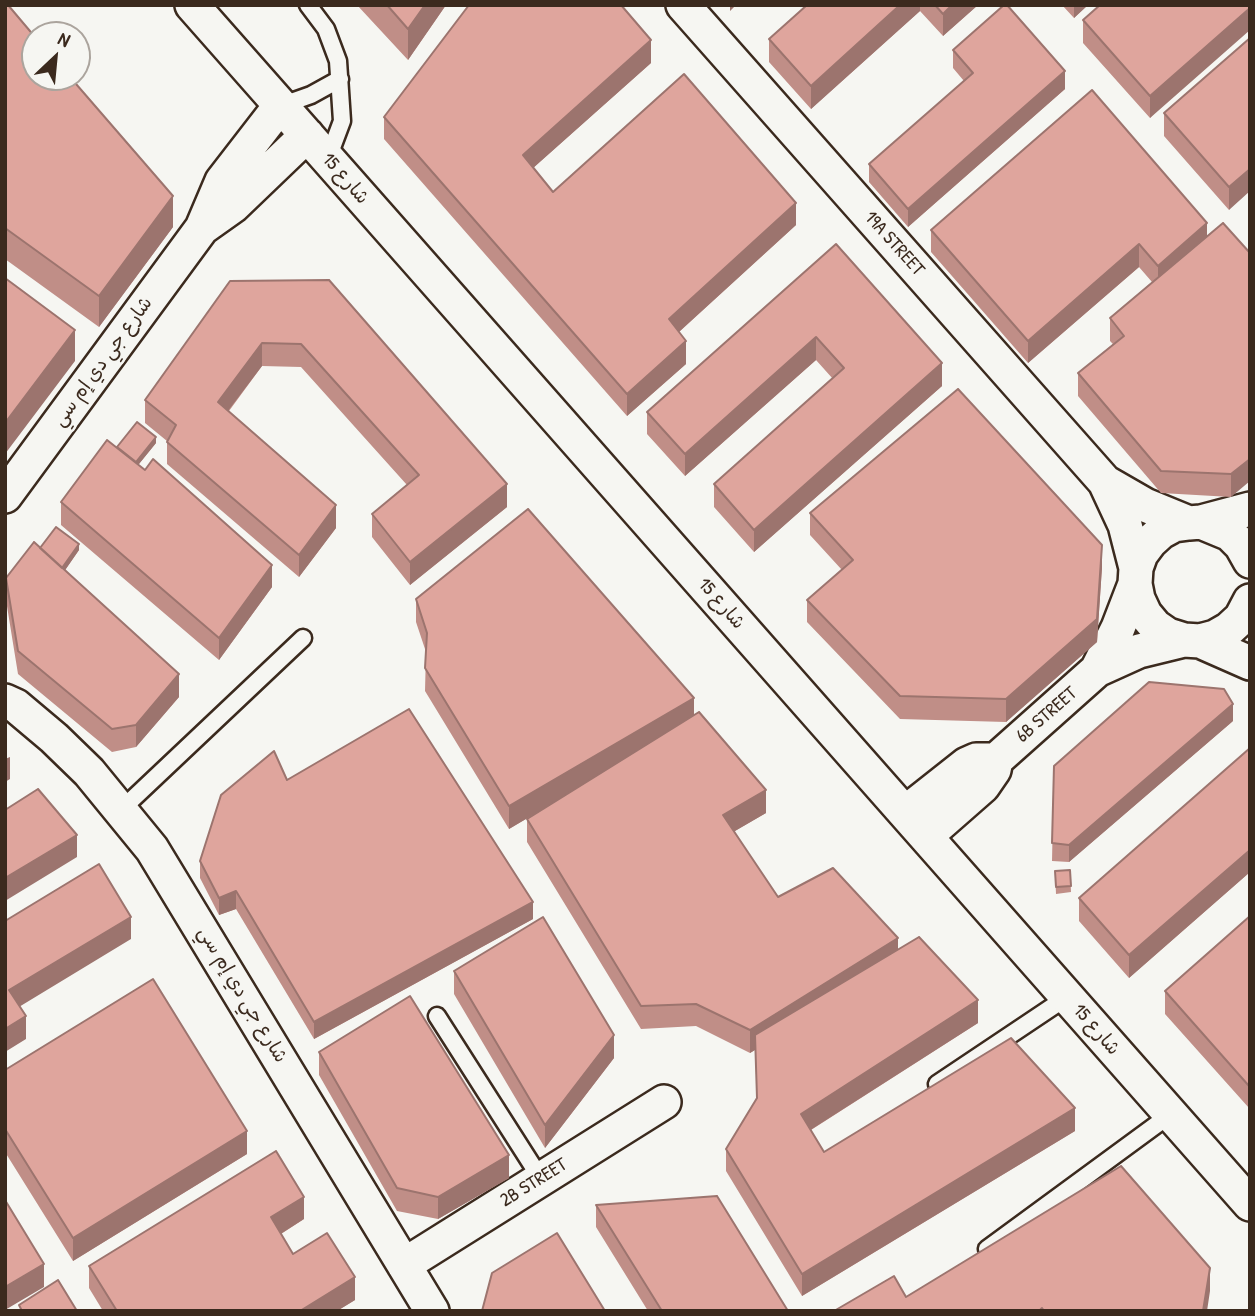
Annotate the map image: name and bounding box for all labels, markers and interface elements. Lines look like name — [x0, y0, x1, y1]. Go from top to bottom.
north arrow — [21, 21, 91, 91]
text: N — [54, 25, 75, 53]
street label: شارع 15 — [317, 149, 373, 209]
street label: 19A STREET — [859, 207, 929, 281]
street label: شارع جي دي إم سي — [48, 293, 158, 431]
street label: شارع 15 — [693, 574, 749, 634]
street label: 6B STREET — [1012, 682, 1082, 748]
street label: شارع جي دي إم سي — [192, 923, 292, 1067]
street label: شارع 15 — [1068, 1000, 1124, 1060]
street label: 2B STREET — [496, 1154, 572, 1212]

